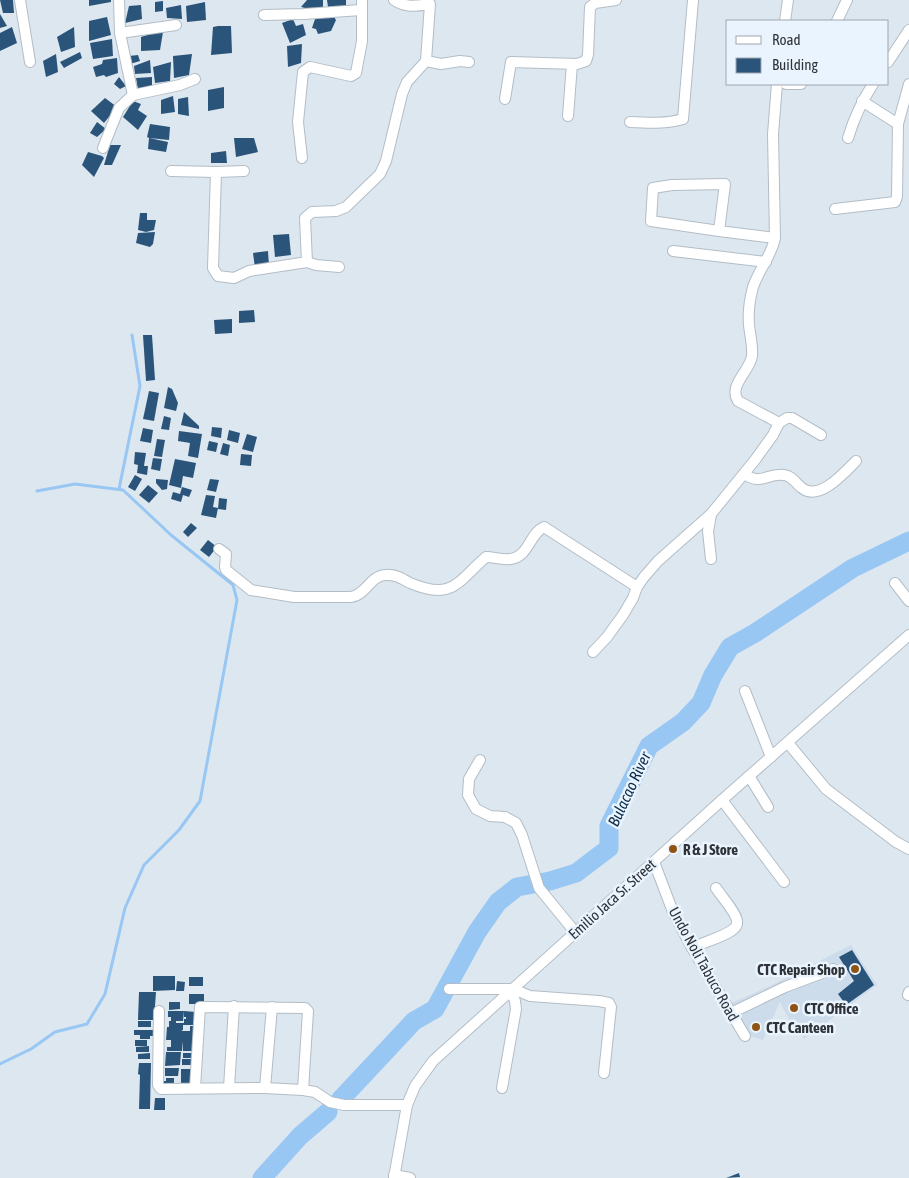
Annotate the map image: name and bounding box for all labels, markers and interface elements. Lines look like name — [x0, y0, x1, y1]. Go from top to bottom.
legend — [726, 20, 889, 85]
text: Road — [772, 31, 801, 48]
text: Building — [772, 56, 818, 73]
water label: Bulacao River — [604, 748, 655, 829]
place label: R & J Store — [683, 841, 738, 858]
marker: R & J Store — [667, 843, 679, 855]
street label: Emilio Jaca Sr. Street — [565, 855, 659, 943]
street label: Undo Noli Tabuco Road — [666, 904, 742, 1024]
place label: CTC Repair Shop — [757, 961, 845, 978]
marker: CTC Repair Shop — [849, 963, 861, 975]
place label: CTC Office — [804, 1000, 859, 1017]
marker: CTC Office — [788, 1002, 800, 1014]
place label: CTC Canteen — [766, 1019, 834, 1036]
marker: CTC Canteen — [750, 1021, 762, 1033]

